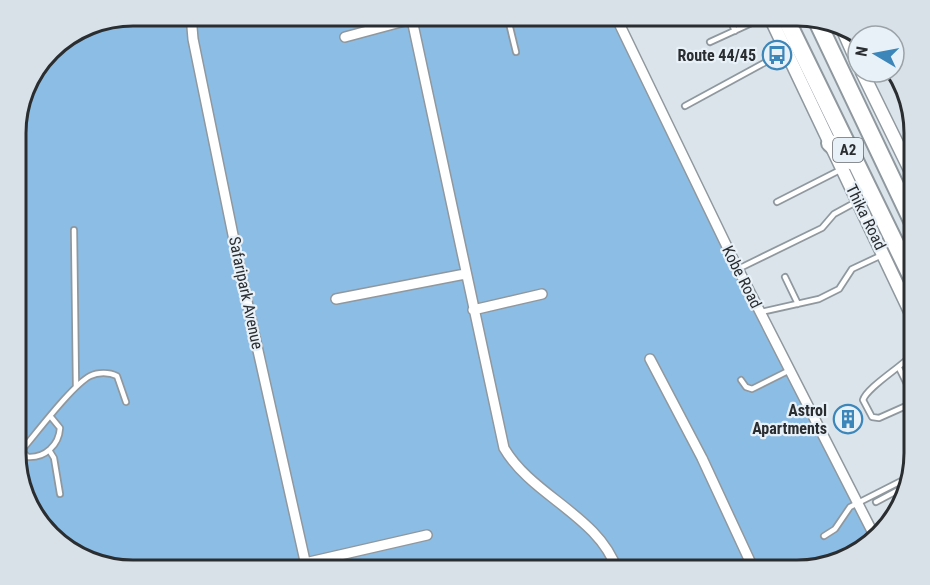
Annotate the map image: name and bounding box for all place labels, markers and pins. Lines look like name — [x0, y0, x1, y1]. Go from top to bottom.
bus stop icon: Route 44/45 — [761, 39, 793, 71]
place label: Route 44/45 — [677, 46, 756, 65]
place label: Astrol Apartments — [752, 401, 827, 438]
building icon: Astrol Apartments — [832, 403, 864, 435]

